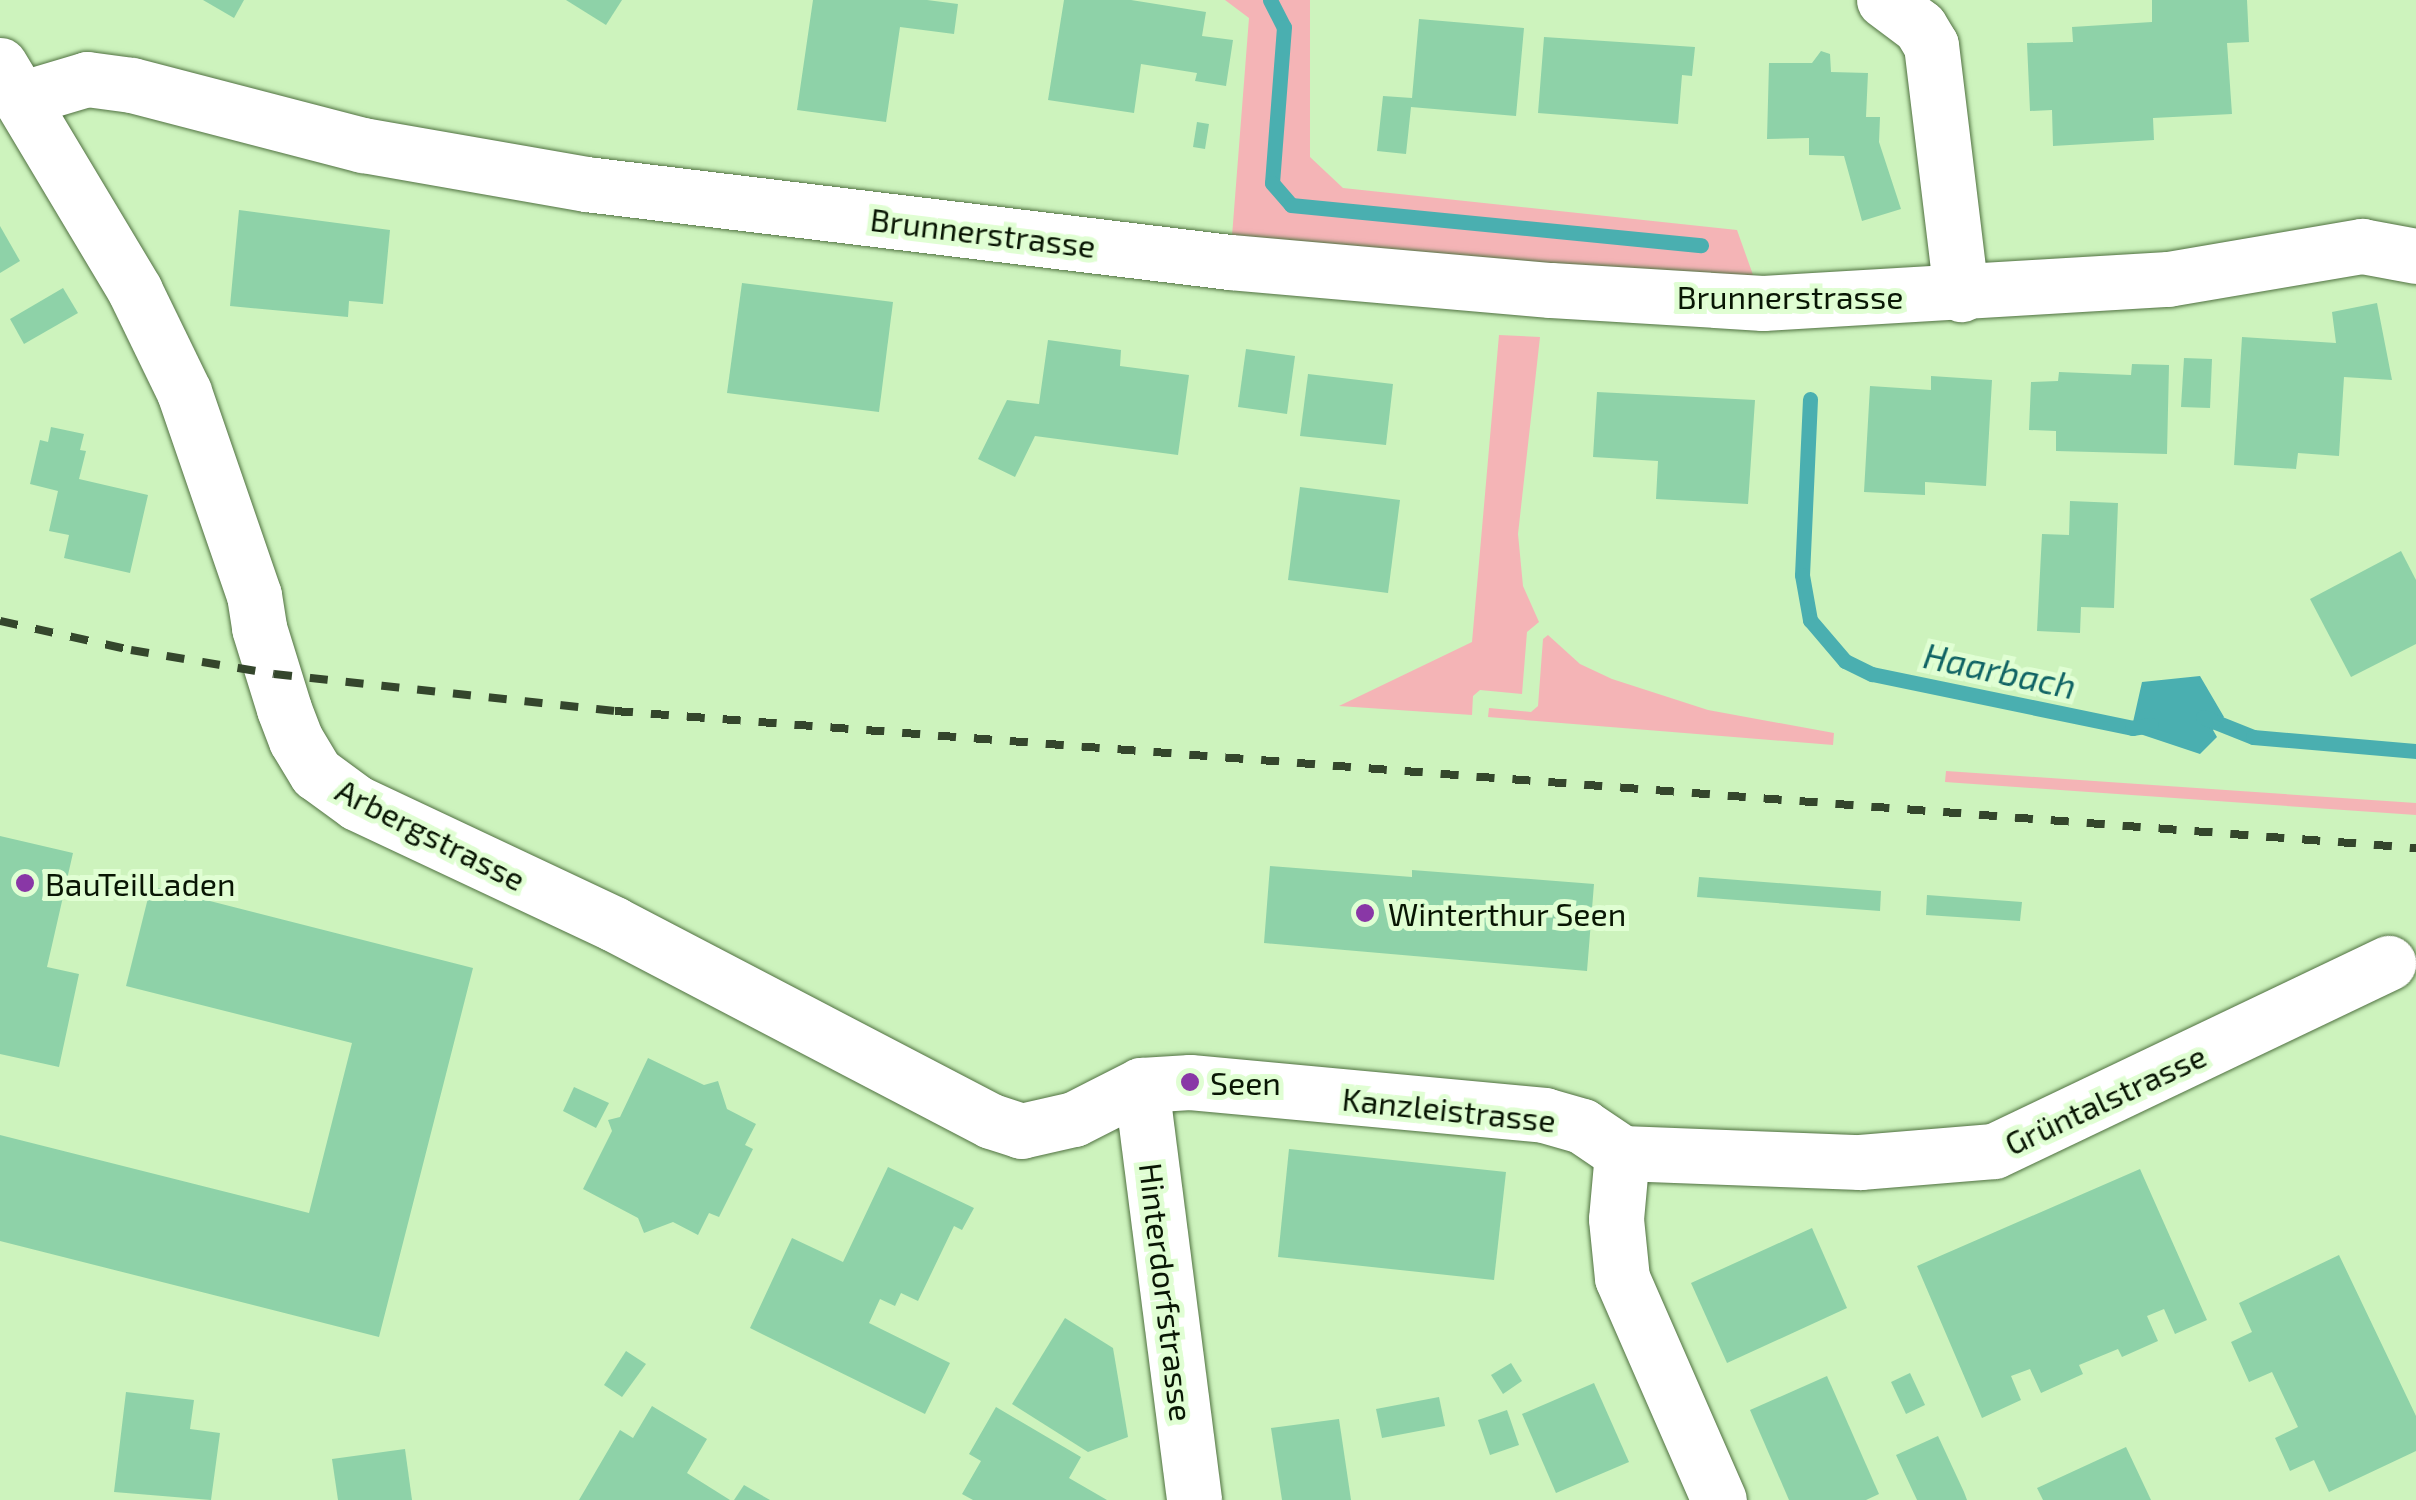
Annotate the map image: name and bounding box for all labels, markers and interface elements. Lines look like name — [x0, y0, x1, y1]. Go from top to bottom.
street label: Brunnerstrasse — [868, 199, 1098, 265]
street label: Brunnerstrasse — [1677, 277, 1903, 315]
water label: Haarbach — [1920, 633, 2080, 707]
street label: Arbergstrasse — [330, 770, 532, 898]
place label: BauTeilLaden — [45, 864, 236, 902]
marker: BauTeilLaden — [14, 872, 36, 894]
place label: Winterthur Seen — [1388, 894, 1627, 932]
marker: Winterthur Seen — [1352, 900, 1378, 926]
street label: Grüntalstrasse — [1998, 1036, 2212, 1162]
place label: Seen — [1210, 1063, 1281, 1101]
marker: Seen — [1179, 1071, 1201, 1093]
street label: Kanzleistrasse — [1340, 1079, 1558, 1139]
street label: Hinterdorfstrasse — [1132, 1161, 1202, 1423]

